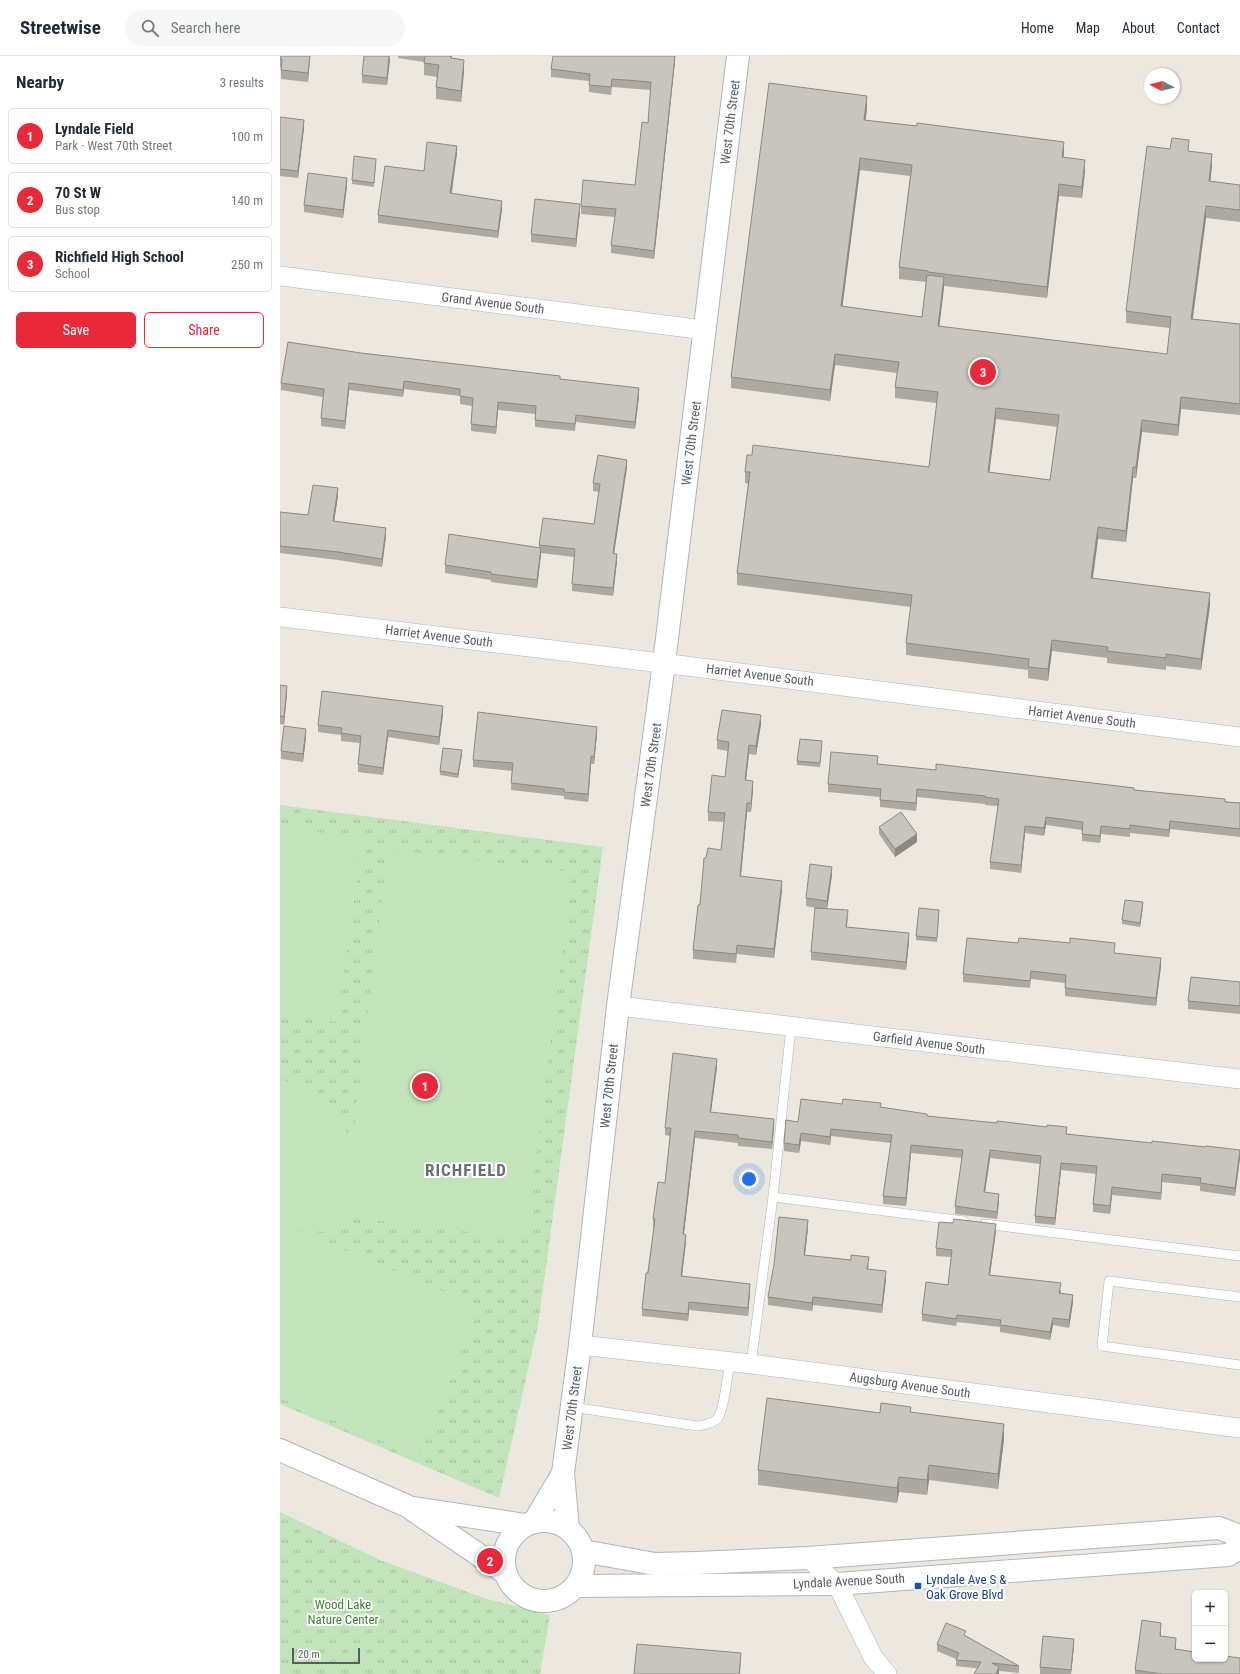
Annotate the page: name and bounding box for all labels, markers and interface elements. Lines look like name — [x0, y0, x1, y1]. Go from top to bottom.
search box — [125, 10, 405, 46]
text: Streetwise — [20, 16, 101, 39]
icon: search — [139, 17, 161, 39]
text: Search here — [171, 19, 241, 37]
text: Home — [1021, 20, 1054, 36]
text: Map — [1076, 20, 1100, 36]
text: About — [1122, 20, 1155, 36]
text: Contact — [1177, 20, 1220, 36]
north arrow — [1144, 68, 1180, 104]
text: Nearby — [16, 72, 64, 92]
text: 3 results — [220, 75, 264, 90]
street label: West 70th Street — [717, 79, 743, 165]
text: Lyndale Field — [55, 120, 134, 138]
text: 1 — [27, 129, 33, 144]
text: 100 m — [231, 129, 263, 144]
text: Park · West 70th Street — [55, 138, 172, 153]
text: 70 St W — [55, 184, 101, 202]
text: 2 — [27, 193, 33, 208]
text: 140 m — [231, 193, 263, 208]
text: Bus stop — [55, 202, 100, 217]
text: Richfield High School — [55, 248, 184, 266]
text: 3 — [27, 257, 33, 272]
text: 250 m — [231, 257, 263, 272]
text: School — [55, 266, 90, 281]
street label: Grand Avenue South — [441, 289, 545, 317]
button: Save — [16, 312, 136, 348]
button: Share — [144, 312, 264, 348]
pin: 3 — [970, 357, 996, 387]
street label: West 70th Street — [678, 400, 704, 486]
street label: Harriet Avenue South — [384, 622, 494, 650]
street label: Harriet Avenue South — [705, 661, 815, 689]
street label: Harriet Avenue South — [1027, 703, 1137, 731]
street label: West 70th Street — [638, 722, 664, 808]
street label: Garfield Avenue South — [872, 1029, 986, 1057]
street label: West 70th Street — [597, 1043, 621, 1129]
pin: 1 — [412, 1071, 438, 1101]
district label: RICHFIELD — [425, 1160, 507, 1180]
your location — [739, 1169, 759, 1189]
street label: West 70th Street — [559, 1365, 585, 1451]
street label: Augsburg Avenue South — [849, 1369, 971, 1401]
pin: 2 — [477, 1546, 503, 1576]
street label: Lyndale Avenue South — [793, 1571, 905, 1591]
place label: Lyndale Ave S & Oak Grove Blvd — [926, 1572, 1006, 1602]
marker: Lyndale Ave S & Oak Grove Blvd — [913, 1581, 923, 1591]
map controls — [1192, 1590, 1228, 1662]
button: + — [1192, 1590, 1228, 1626]
park label: Wood Lake Nature Center — [308, 1597, 379, 1627]
button: − — [1192, 1626, 1228, 1662]
scale bar — [292, 1646, 360, 1665]
text: 20 m — [298, 1648, 320, 1661]

